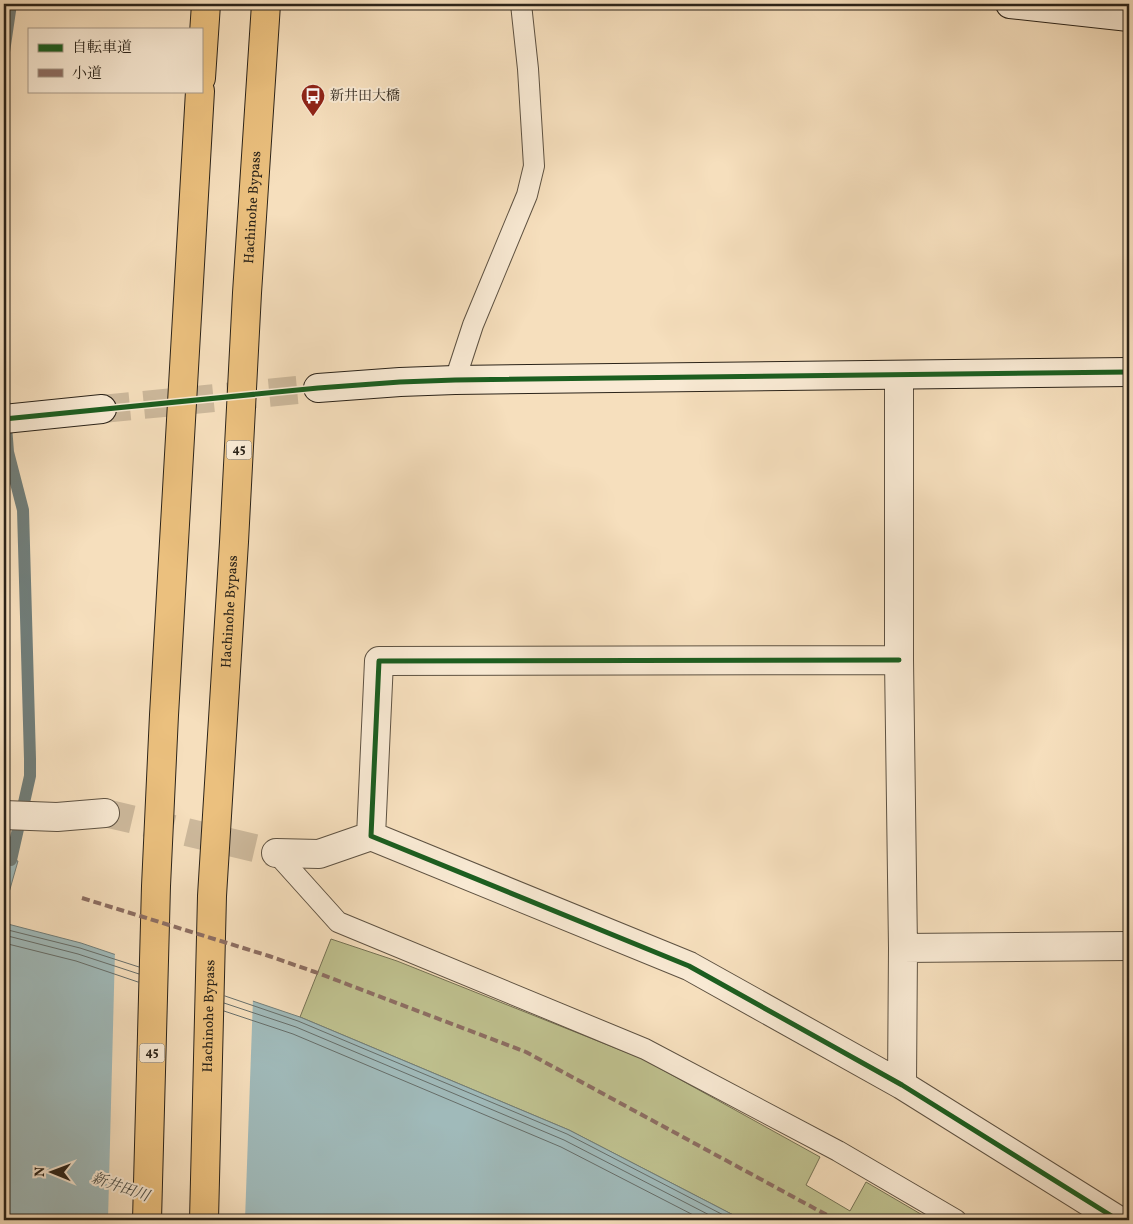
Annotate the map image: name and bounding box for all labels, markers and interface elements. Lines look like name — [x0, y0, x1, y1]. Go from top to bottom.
legend — [28, 28, 202, 92]
text: 自転車道 — [72, 38, 132, 59]
text: 小道 — [72, 64, 102, 85]
bus stop icon: 新井田大橋 — [300, 83, 326, 117]
place label: 新井田大橋 — [330, 87, 400, 106]
street label: Hachinohe Bypass — [239, 150, 266, 264]
road number: 45 — [226, 440, 252, 460]
street label: Hachinohe Bypass — [217, 555, 243, 669]
street label: Hachinohe Bypass — [198, 959, 220, 1073]
road number: 45 — [140, 1044, 164, 1062]
north arrow — [28, 1146, 78, 1196]
text: N — [31, 1167, 50, 1177]
water label: 新井田川 — [88, 1168, 154, 1208]

